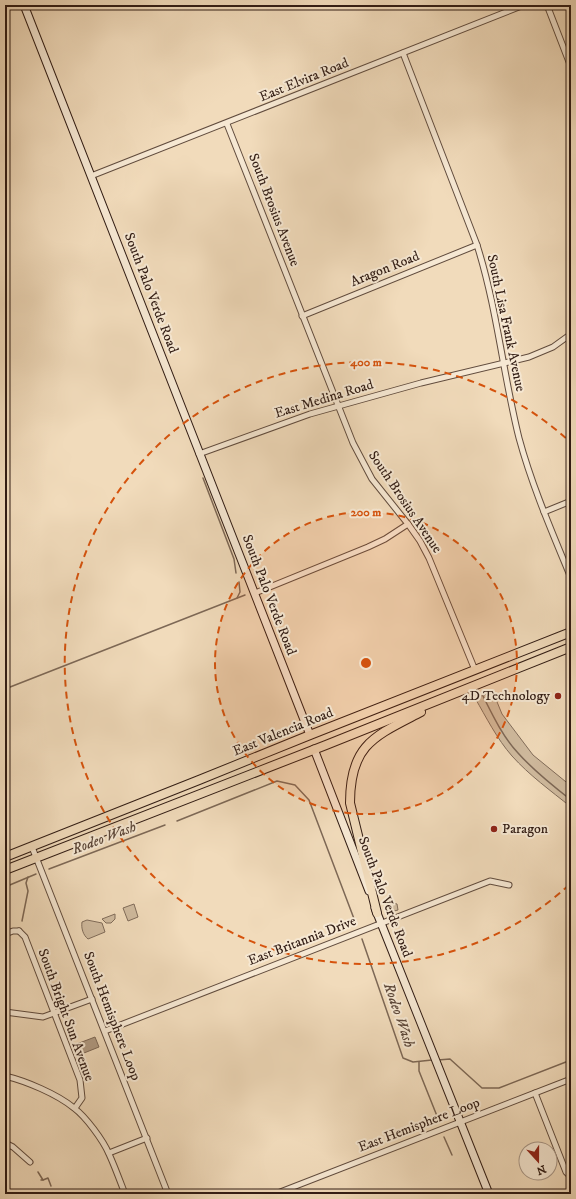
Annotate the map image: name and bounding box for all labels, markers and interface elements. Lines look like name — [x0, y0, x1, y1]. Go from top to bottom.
street label: East Elvira Road — [257, 54, 351, 106]
street label: South Brosius Avenue — [244, 151, 304, 269]
street label: South Palo Verde Road — [120, 230, 182, 356]
street label: Aragon Road — [348, 247, 422, 291]
street label: South Lisa Frank Avenue — [483, 253, 529, 393]
text: 400 m — [349, 355, 382, 370]
street label: East Medina Road — [272, 375, 376, 423]
street label: South Brosius Avenue — [364, 447, 446, 557]
text: 200 m — [351, 505, 381, 520]
street label: South Palo Verde Road — [238, 532, 300, 658]
centre of rings — [359, 656, 373, 670]
place label: 4D Technology — [462, 687, 550, 705]
marker: 4D Technology — [553, 691, 563, 701]
street label: East Valencia Road — [230, 704, 336, 760]
water label: Rodeo Wash — [68, 817, 139, 859]
place label: Paragon — [502, 820, 549, 838]
marker: Paragon — [489, 824, 499, 834]
street label: South Palo Verde Road — [354, 834, 416, 960]
street label: East Britannia Drive — [245, 912, 359, 970]
street label: South Bright Sun Avenue — [34, 946, 98, 1084]
street label: South Hemisphere Loop — [79, 949, 145, 1083]
water label: Rodeo Wash — [379, 979, 419, 1050]
street label: East Hemisphere Loop — [356, 1093, 482, 1157]
north arrow — [518, 1141, 558, 1181]
text: N — [535, 1161, 548, 1178]

